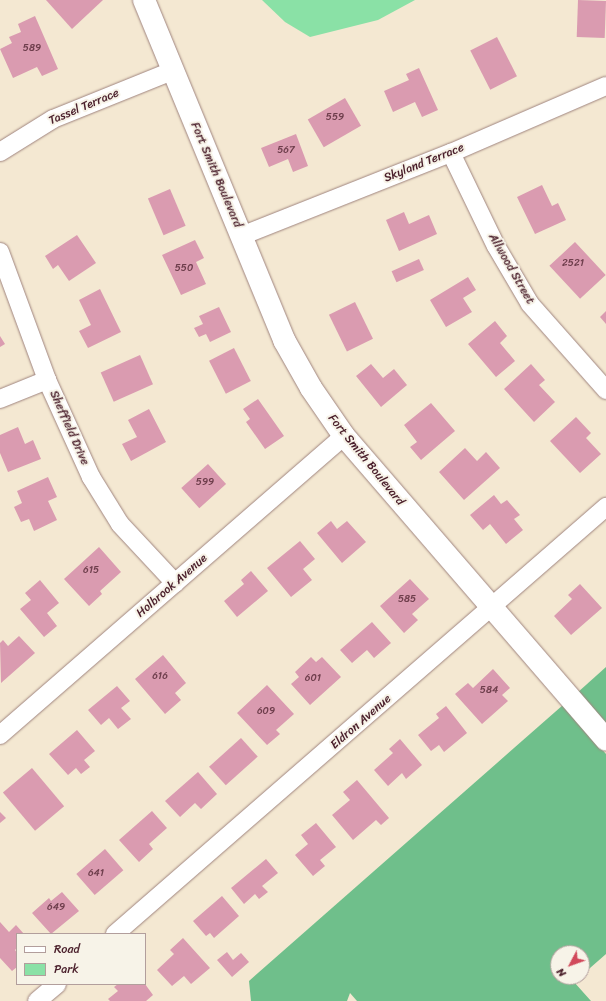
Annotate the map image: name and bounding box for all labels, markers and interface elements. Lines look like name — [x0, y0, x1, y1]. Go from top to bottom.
house number: 589 — [23, 43, 41, 55]
street label: Tassel Terrace — [47, 86, 121, 128]
house number: 559 — [326, 112, 344, 124]
street label: Fort Smith Boulevard — [187, 120, 245, 230]
street label: Skyland Terrace — [382, 140, 466, 186]
house number: 567 — [277, 145, 295, 157]
street label: Allwood Street — [485, 231, 537, 307]
house number: 2521 — [562, 258, 584, 270]
house number: 550 — [175, 263, 193, 275]
street label: Sheffield Drive — [46, 388, 92, 468]
street label: Fort Smith Boulevard — [325, 412, 407, 508]
house number: 599 — [196, 477, 214, 489]
street label: Holbrook Avenue — [134, 551, 210, 621]
house number: 615 — [83, 565, 99, 577]
house number: 585 — [398, 594, 416, 606]
house number: 616 — [152, 671, 168, 683]
house number: 601 — [305, 673, 321, 685]
house number: 584 — [480, 685, 498, 697]
street label: Eldron Avenue — [328, 692, 394, 752]
house number: 609 — [257, 706, 275, 718]
house number: 641 — [88, 868, 104, 880]
house number: 649 — [47, 902, 65, 914]
legend — [16, 933, 146, 985]
text: Road — [54, 938, 80, 960]
north arrow — [550, 945, 590, 985]
text: Park — [54, 958, 79, 980]
text: N — [552, 963, 571, 982]

